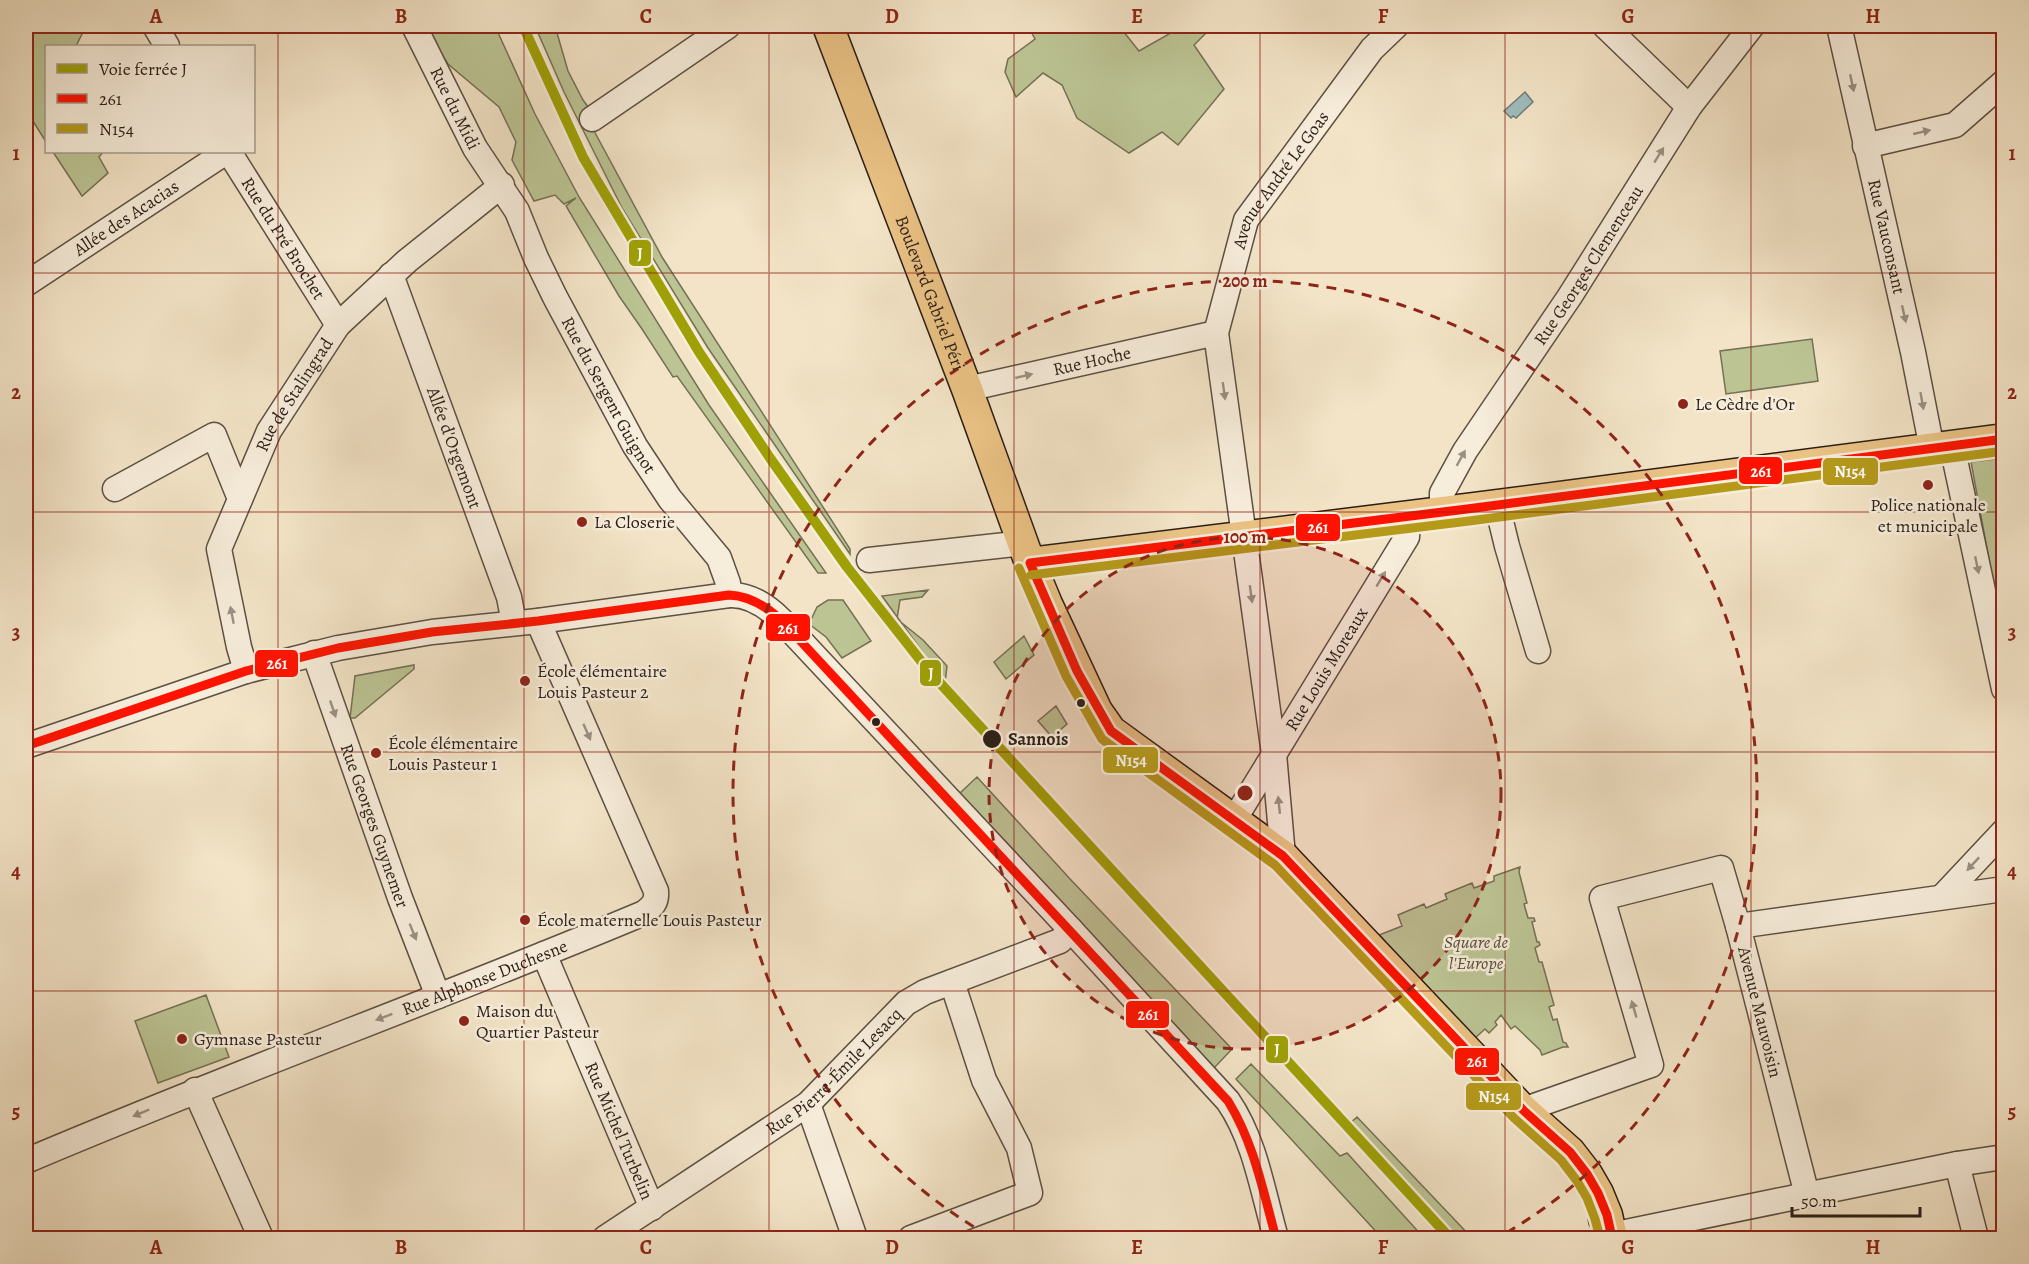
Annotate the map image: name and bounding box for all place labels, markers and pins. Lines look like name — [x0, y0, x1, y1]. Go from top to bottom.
place label: Le Cèdre d'Or — [1695, 392, 1795, 416]
marker: Le Cèdre d'Or — [1676, 397, 1690, 411]
marker: Police nationale et municipale — [1921, 478, 1935, 492]
place label: Police nationale et municipale — [1870, 493, 1986, 538]
place label: La Closerie — [594, 510, 675, 534]
marker: La Closerie — [575, 515, 589, 529]
place label: École élémentaire Louis Pasteur 2 — [537, 659, 667, 704]
marker: École élémentaire Louis Pasteur 2 — [518, 674, 532, 688]
unlabelled marker — [1075, 697, 1087, 709]
unlabelled marker — [870, 716, 882, 728]
place label: Sannois — [1008, 727, 1068, 751]
marker: Sannois — [981, 728, 1003, 750]
place label: École élémentaire Louis Pasteur 1 — [388, 731, 518, 776]
marker: École élémentaire Louis Pasteur 1 — [369, 746, 383, 760]
centre of rings — [1235, 783, 1255, 803]
place label: École maternelle Louis Pasteur — [537, 908, 762, 932]
marker: École maternelle Louis Pasteur — [518, 913, 532, 927]
place label: Maison du Quartier Pasteur — [476, 999, 599, 1044]
marker: Maison du Quartier Pasteur — [457, 1014, 471, 1028]
place label: Gymnase Pasteur — [194, 1027, 322, 1051]
marker: Gymnase Pasteur — [175, 1032, 189, 1046]

